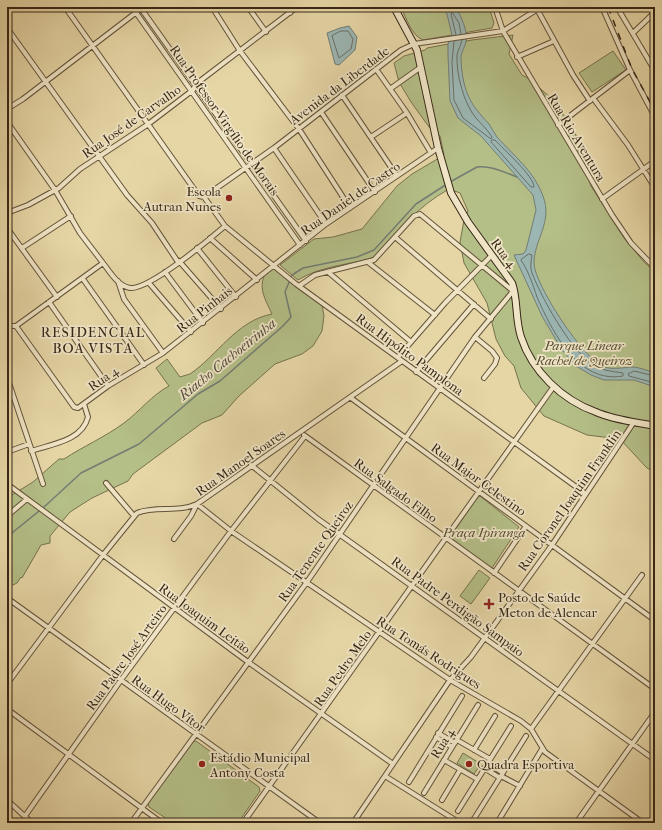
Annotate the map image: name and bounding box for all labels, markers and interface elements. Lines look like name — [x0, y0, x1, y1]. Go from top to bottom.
street label: Rua Professor Virgílio de Morais — [167, 42, 283, 199]
street label: Avenida da Liberdade — [286, 43, 392, 128]
street label: Rua José de Carvalho — [79, 81, 184, 161]
street label: Rua Rio Aventura — [544, 91, 609, 185]
street label: Rua Daniel de Castro — [298, 158, 403, 238]
place label: Escola Autran Nunes — [142, 184, 222, 214]
marker: Escola Autran Nunes — [224, 193, 234, 203]
street label: Rua 4 — [488, 236, 520, 271]
street label: Rua Pinhais — [173, 283, 235, 336]
street label: Rua Hipólito Pamplona — [353, 310, 467, 399]
water label: Riacho Cachoeirinha — [174, 315, 279, 404]
district label: RESIDENCIAL BOA VISTA — [41, 324, 145, 357]
park label: Parque Linear Rachel de Queiroz — [535, 338, 632, 369]
street label: Rua 4 — [85, 363, 121, 394]
street label: Rua Manoel Soares — [193, 426, 288, 499]
street label: Rua Coronel Joaquim Franklin — [515, 426, 624, 574]
street label: Rua Major Celestino — [428, 440, 529, 519]
street label: Rua Salgado Filho — [351, 455, 441, 526]
street label: Rua Tenente Queiroz — [275, 498, 356, 605]
park label: Praça Ipiranga — [442, 525, 525, 540]
street label: Rua Padre Perdigão Sampaio — [388, 553, 527, 660]
street label: Rua Joaquim Leitão — [156, 580, 254, 657]
place label: Posto de Saúde Meton de Alencar — [498, 590, 598, 620]
marker: Posto de Saúde Meton de Alencar — [483, 598, 495, 610]
street label: Rua Padre José Arteiro — [83, 601, 170, 713]
street label: Rua Tomás Rodrigues — [374, 613, 484, 692]
street label: Rua Pedro Melo — [311, 627, 374, 709]
street label: Rua Hugo Vítor — [129, 672, 209, 736]
street label: Rua 4 — [427, 725, 458, 761]
place label: Estádio Municipal Antony Costa — [209, 750, 311, 780]
place label: Quadra Esportiva — [477, 757, 575, 772]
marker: Estádio Municipal Antony Costa — [197, 759, 207, 769]
marker: Quadra Esportiva — [464, 759, 474, 769]

